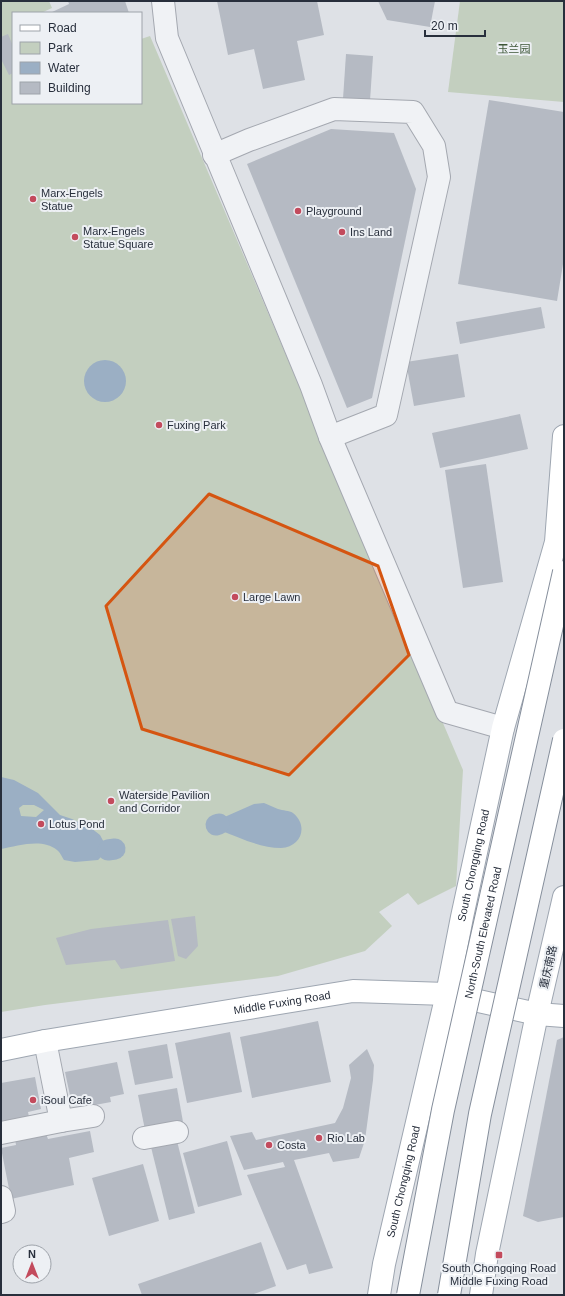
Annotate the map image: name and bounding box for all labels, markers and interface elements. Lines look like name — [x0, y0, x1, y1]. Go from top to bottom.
legend — [12, 12, 142, 104]
scale bar — [425, 12, 485, 38]
text: 20 m — [431, 19, 458, 33]
text: Road — [48, 21, 77, 35]
text: Park — [48, 41, 74, 55]
park label: 玉兰园 — [498, 43, 531, 55]
text: Water — [48, 61, 80, 75]
text: Building — [48, 81, 91, 95]
place label: Marx-Engels Statue — [41, 187, 103, 212]
marker: Marx-Engels Statue — [28, 194, 38, 204]
place label: Playground — [306, 205, 362, 217]
marker: Playground — [293, 206, 303, 216]
place label: Marx-Engels Statue Square — [83, 225, 153, 250]
place label: Ins Land — [350, 226, 392, 238]
marker: Ins Land — [337, 227, 347, 237]
marker: Marx-Engels Statue Square — [70, 232, 80, 242]
place label: Fuxing Park — [167, 419, 226, 431]
marker: Fuxing Park — [154, 420, 164, 430]
place label: Large Lawn — [243, 591, 301, 603]
marker: Large Lawn — [230, 592, 240, 602]
place label: Waterside Pavilion and Corridor — [119, 789, 210, 814]
marker: Waterside Pavilion and Corridor — [106, 796, 116, 806]
street label: South Chongqing Road — [455, 808, 491, 922]
place label: Lotus Pond — [49, 818, 105, 830]
marker: Lotus Pond — [36, 819, 46, 829]
street label: North-South Elevated Road — [462, 866, 504, 1000]
street label: 重庆南路 — [537, 944, 559, 990]
street label: Middle Fuxing Road — [233, 989, 331, 1016]
place label: iSoul Cafe — [41, 1094, 92, 1106]
marker: iSoul Cafe — [28, 1095, 38, 1105]
street label: South Chongqing Road — [384, 1124, 422, 1239]
place label: Rio Lab — [327, 1132, 365, 1144]
marker: Rio Lab — [314, 1133, 324, 1143]
place label: Costa — [277, 1139, 307, 1151]
marker: Costa — [264, 1140, 274, 1150]
north arrow — [12, 1244, 52, 1284]
text: N — [28, 1248, 36, 1260]
marker: South Chongqing Road Middle Fuxing Road — [494, 1250, 504, 1260]
place label: South Chongqing Road Middle Fuxing Road — [442, 1262, 556, 1287]

